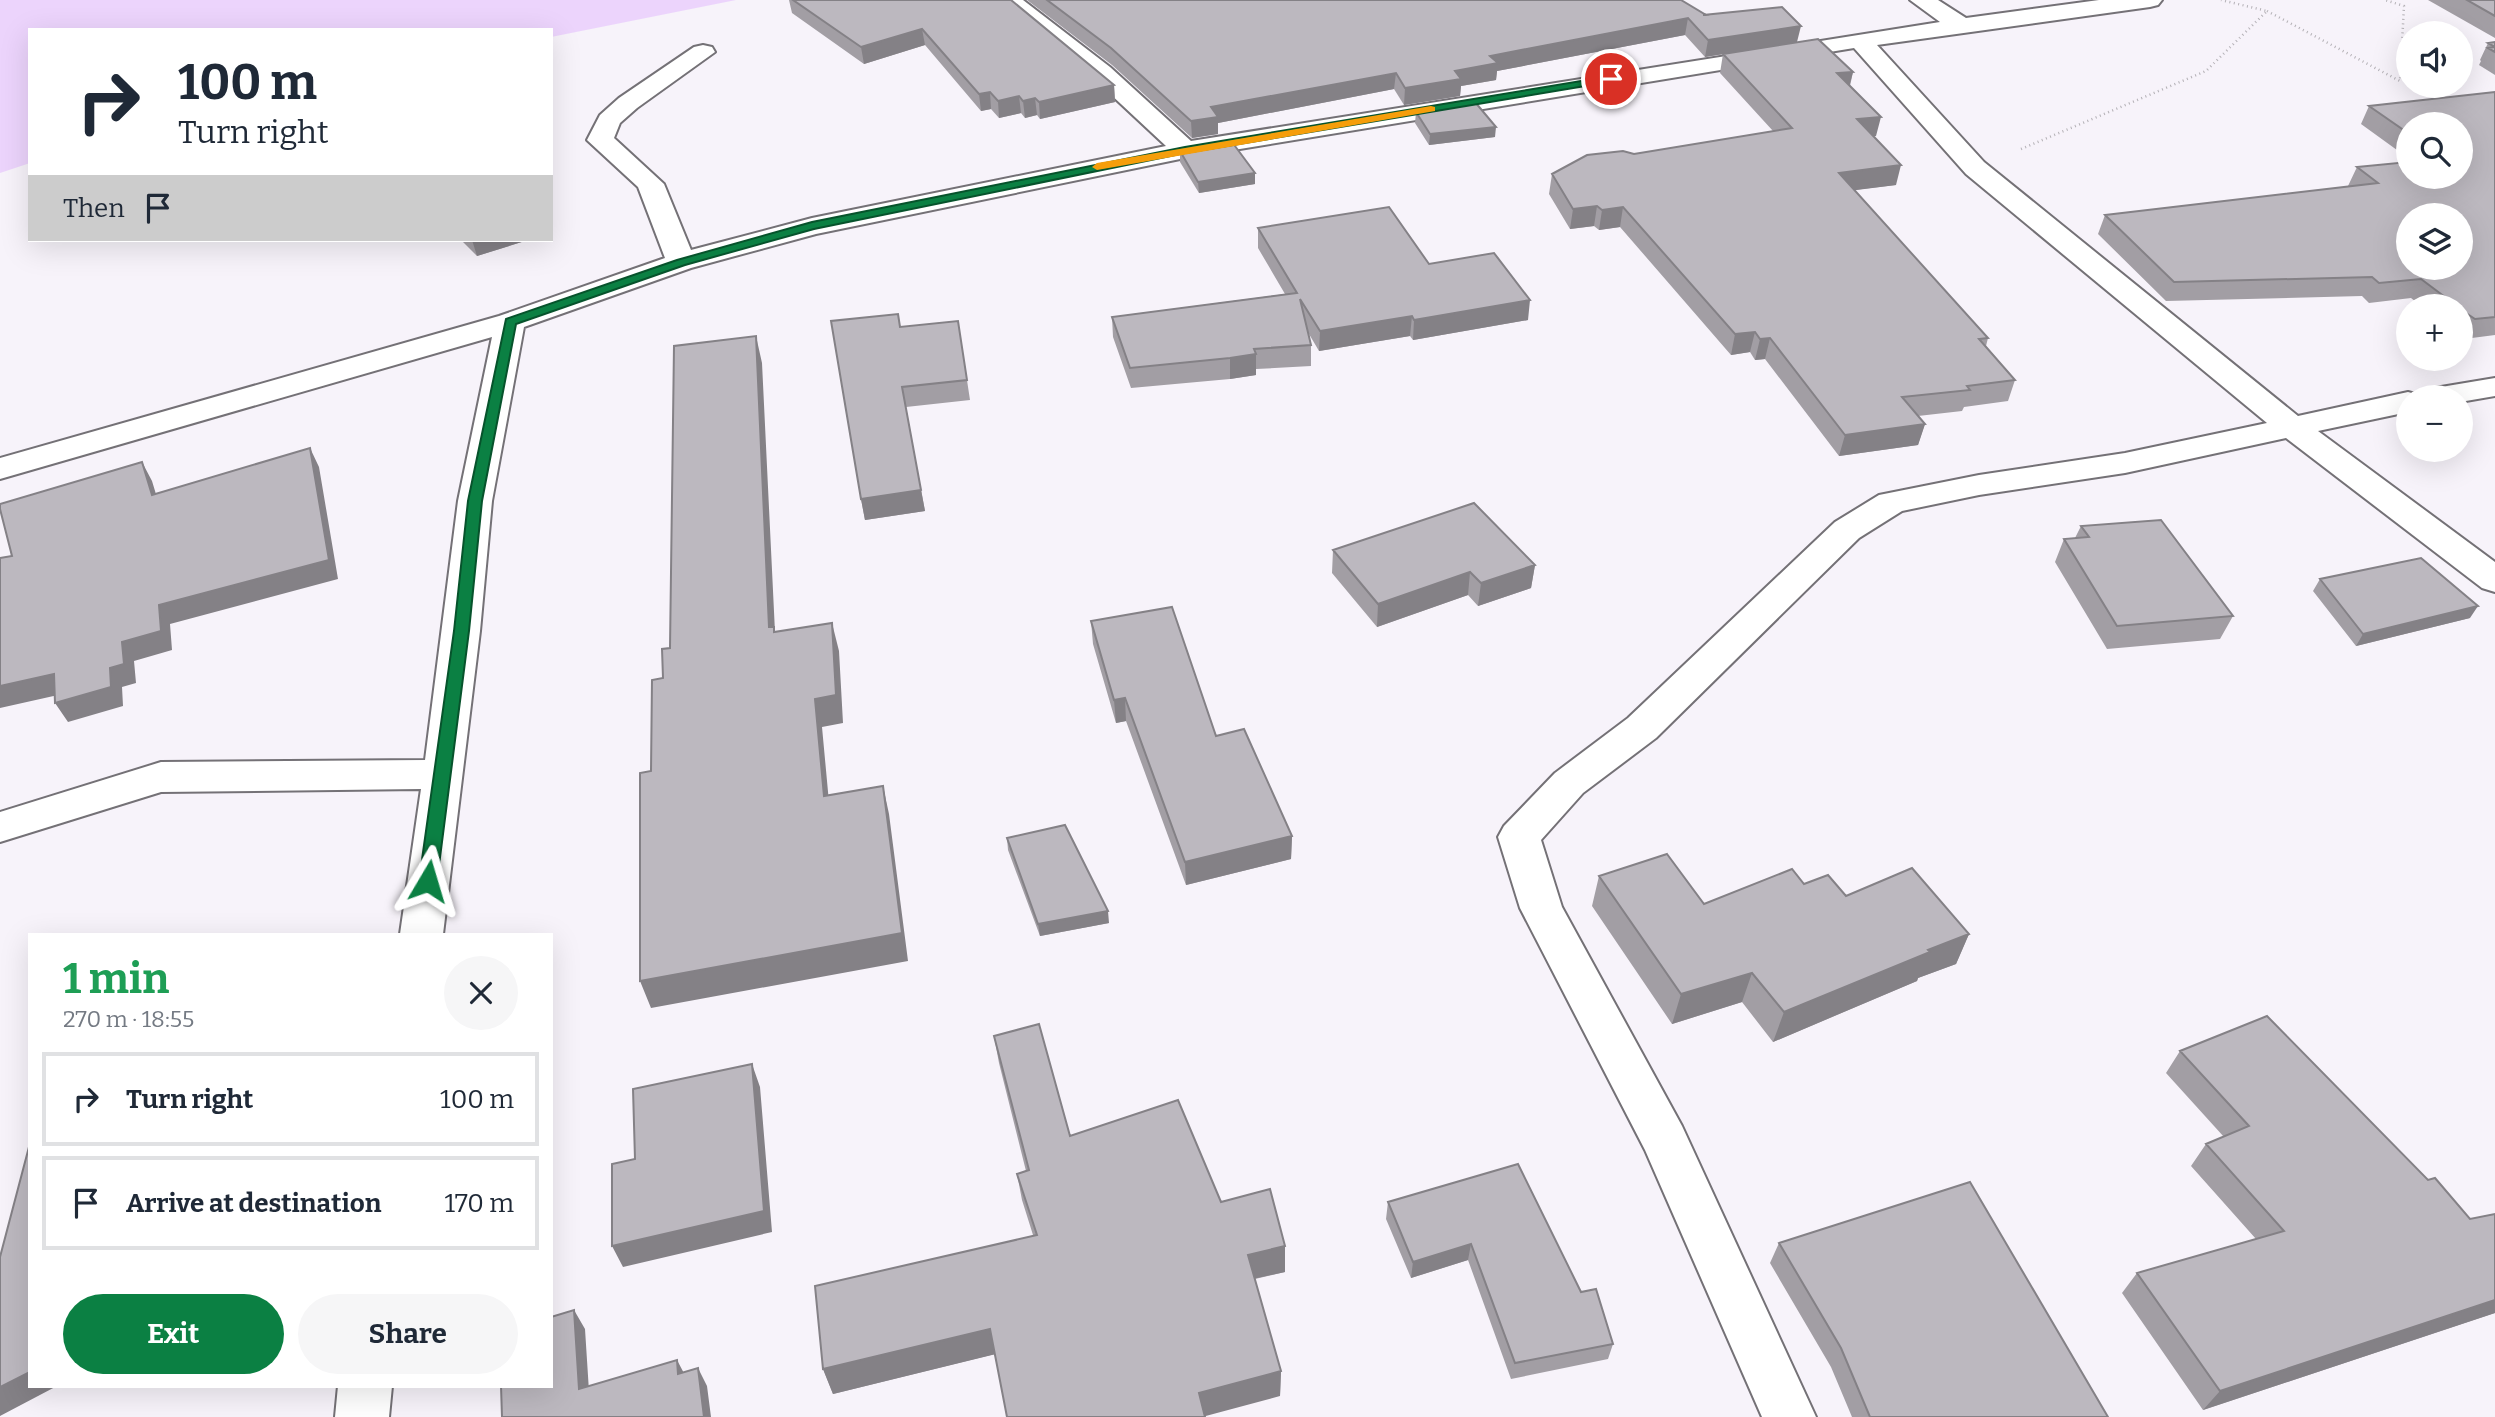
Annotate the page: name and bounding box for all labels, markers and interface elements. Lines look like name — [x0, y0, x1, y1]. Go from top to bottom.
map controls — [2396, 21, 2473, 462]
button: sound — [2396, 21, 2473, 98]
pin — [1581, 49, 1641, 109]
text: 100 m — [178, 53, 317, 112]
icon: right — [63, 56, 154, 147]
icon: arrive — [1592, 60, 1630, 98]
button: search — [2396, 112, 2473, 189]
text: Turn right — [178, 113, 329, 151]
icon: arrive — [139, 189, 177, 227]
text: Then — [63, 193, 125, 224]
button: layers — [2396, 203, 2473, 280]
button: + — [2396, 294, 2473, 371]
button: − — [2396, 385, 2473, 462]
position arrow — [391, 844, 465, 918]
text: 1 min — [63, 954, 169, 1004]
button: close — [444, 956, 518, 1030]
text: 270 m · 18:55 — [63, 1005, 194, 1033]
icon: right — [67, 1080, 105, 1118]
text: Turn right — [126, 1084, 253, 1115]
text: 100 m — [440, 1084, 514, 1115]
icon: arrive — [67, 1184, 105, 1222]
text: Arrive at destination — [126, 1188, 381, 1219]
text: 170 m — [444, 1188, 514, 1219]
button: Exit — [63, 1294, 284, 1374]
button: Share — [298, 1294, 518, 1374]

